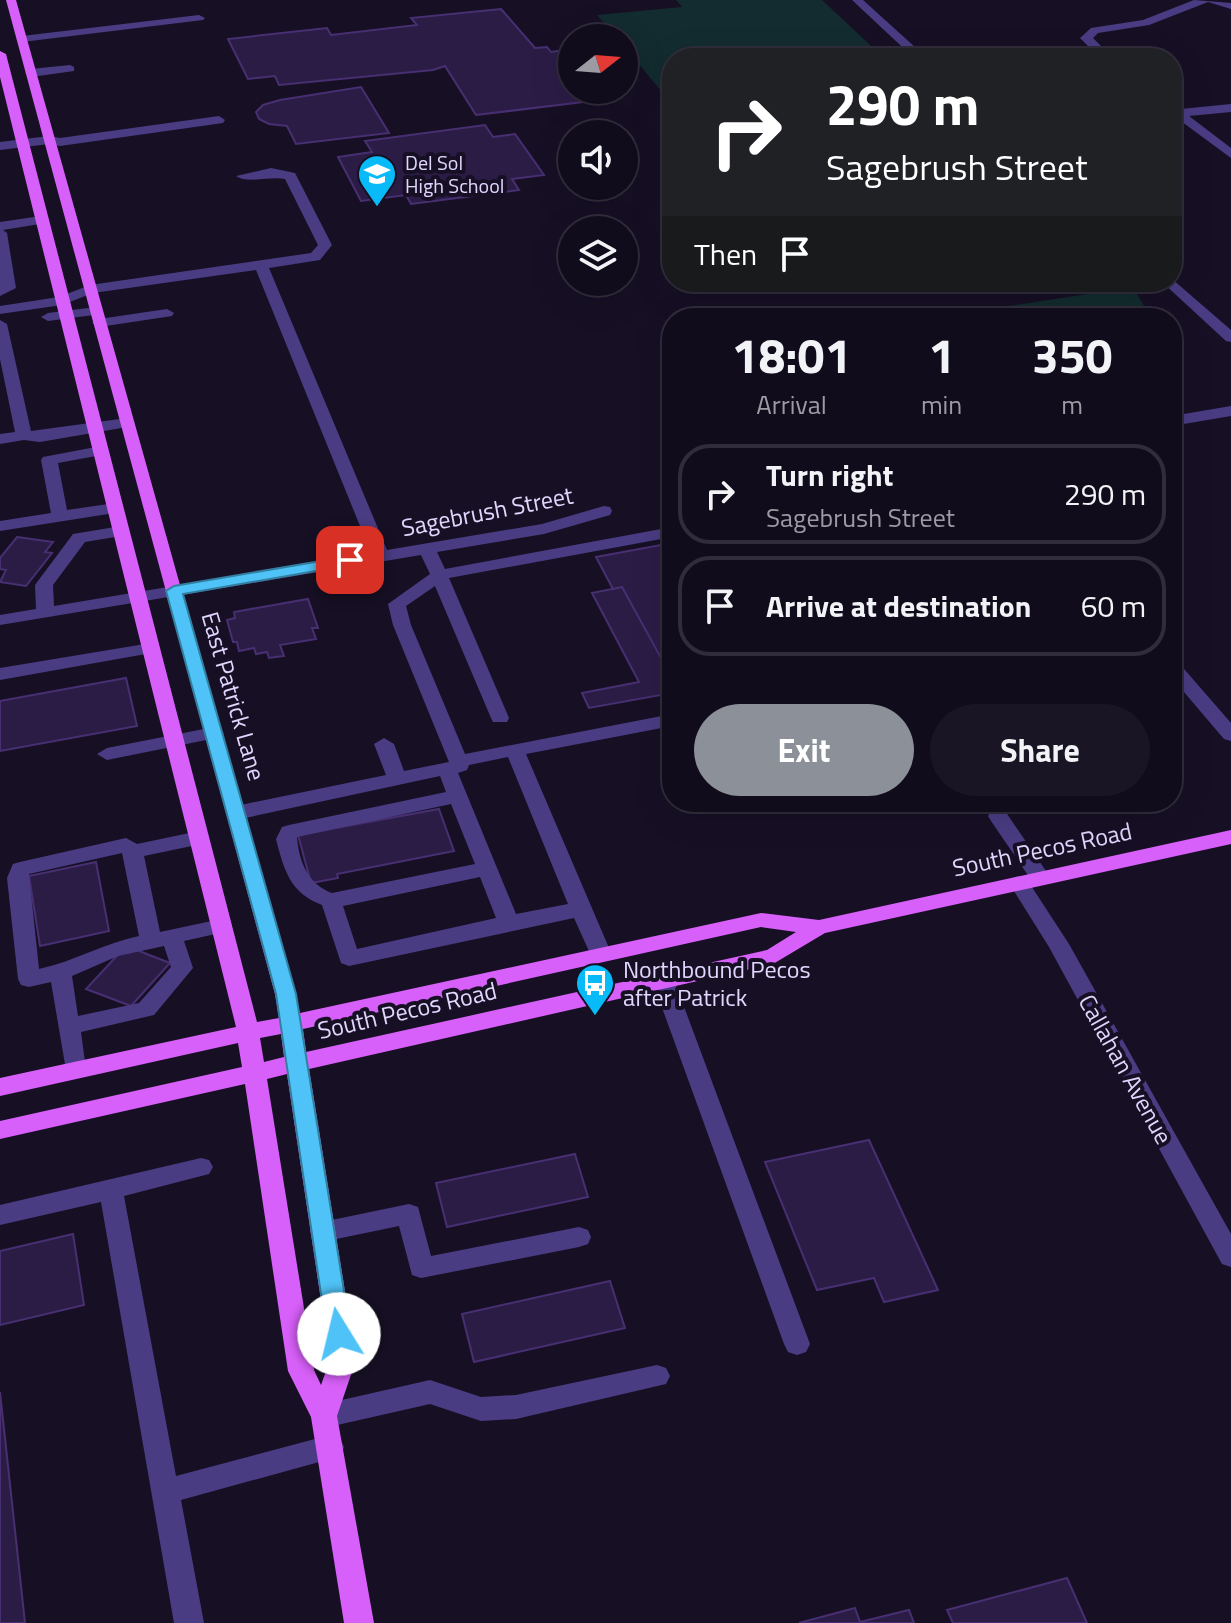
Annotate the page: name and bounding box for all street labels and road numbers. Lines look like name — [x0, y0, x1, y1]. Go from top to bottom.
street label: Sagebrush Street — [398, 477, 577, 545]
street label: East Patrick Lane — [193, 607, 275, 785]
street label: South Pecos Road — [949, 812, 1135, 886]
street label: South Pecos Road — [314, 972, 500, 1048]
street label: Callahan Avenue — [1070, 988, 1182, 1150]

